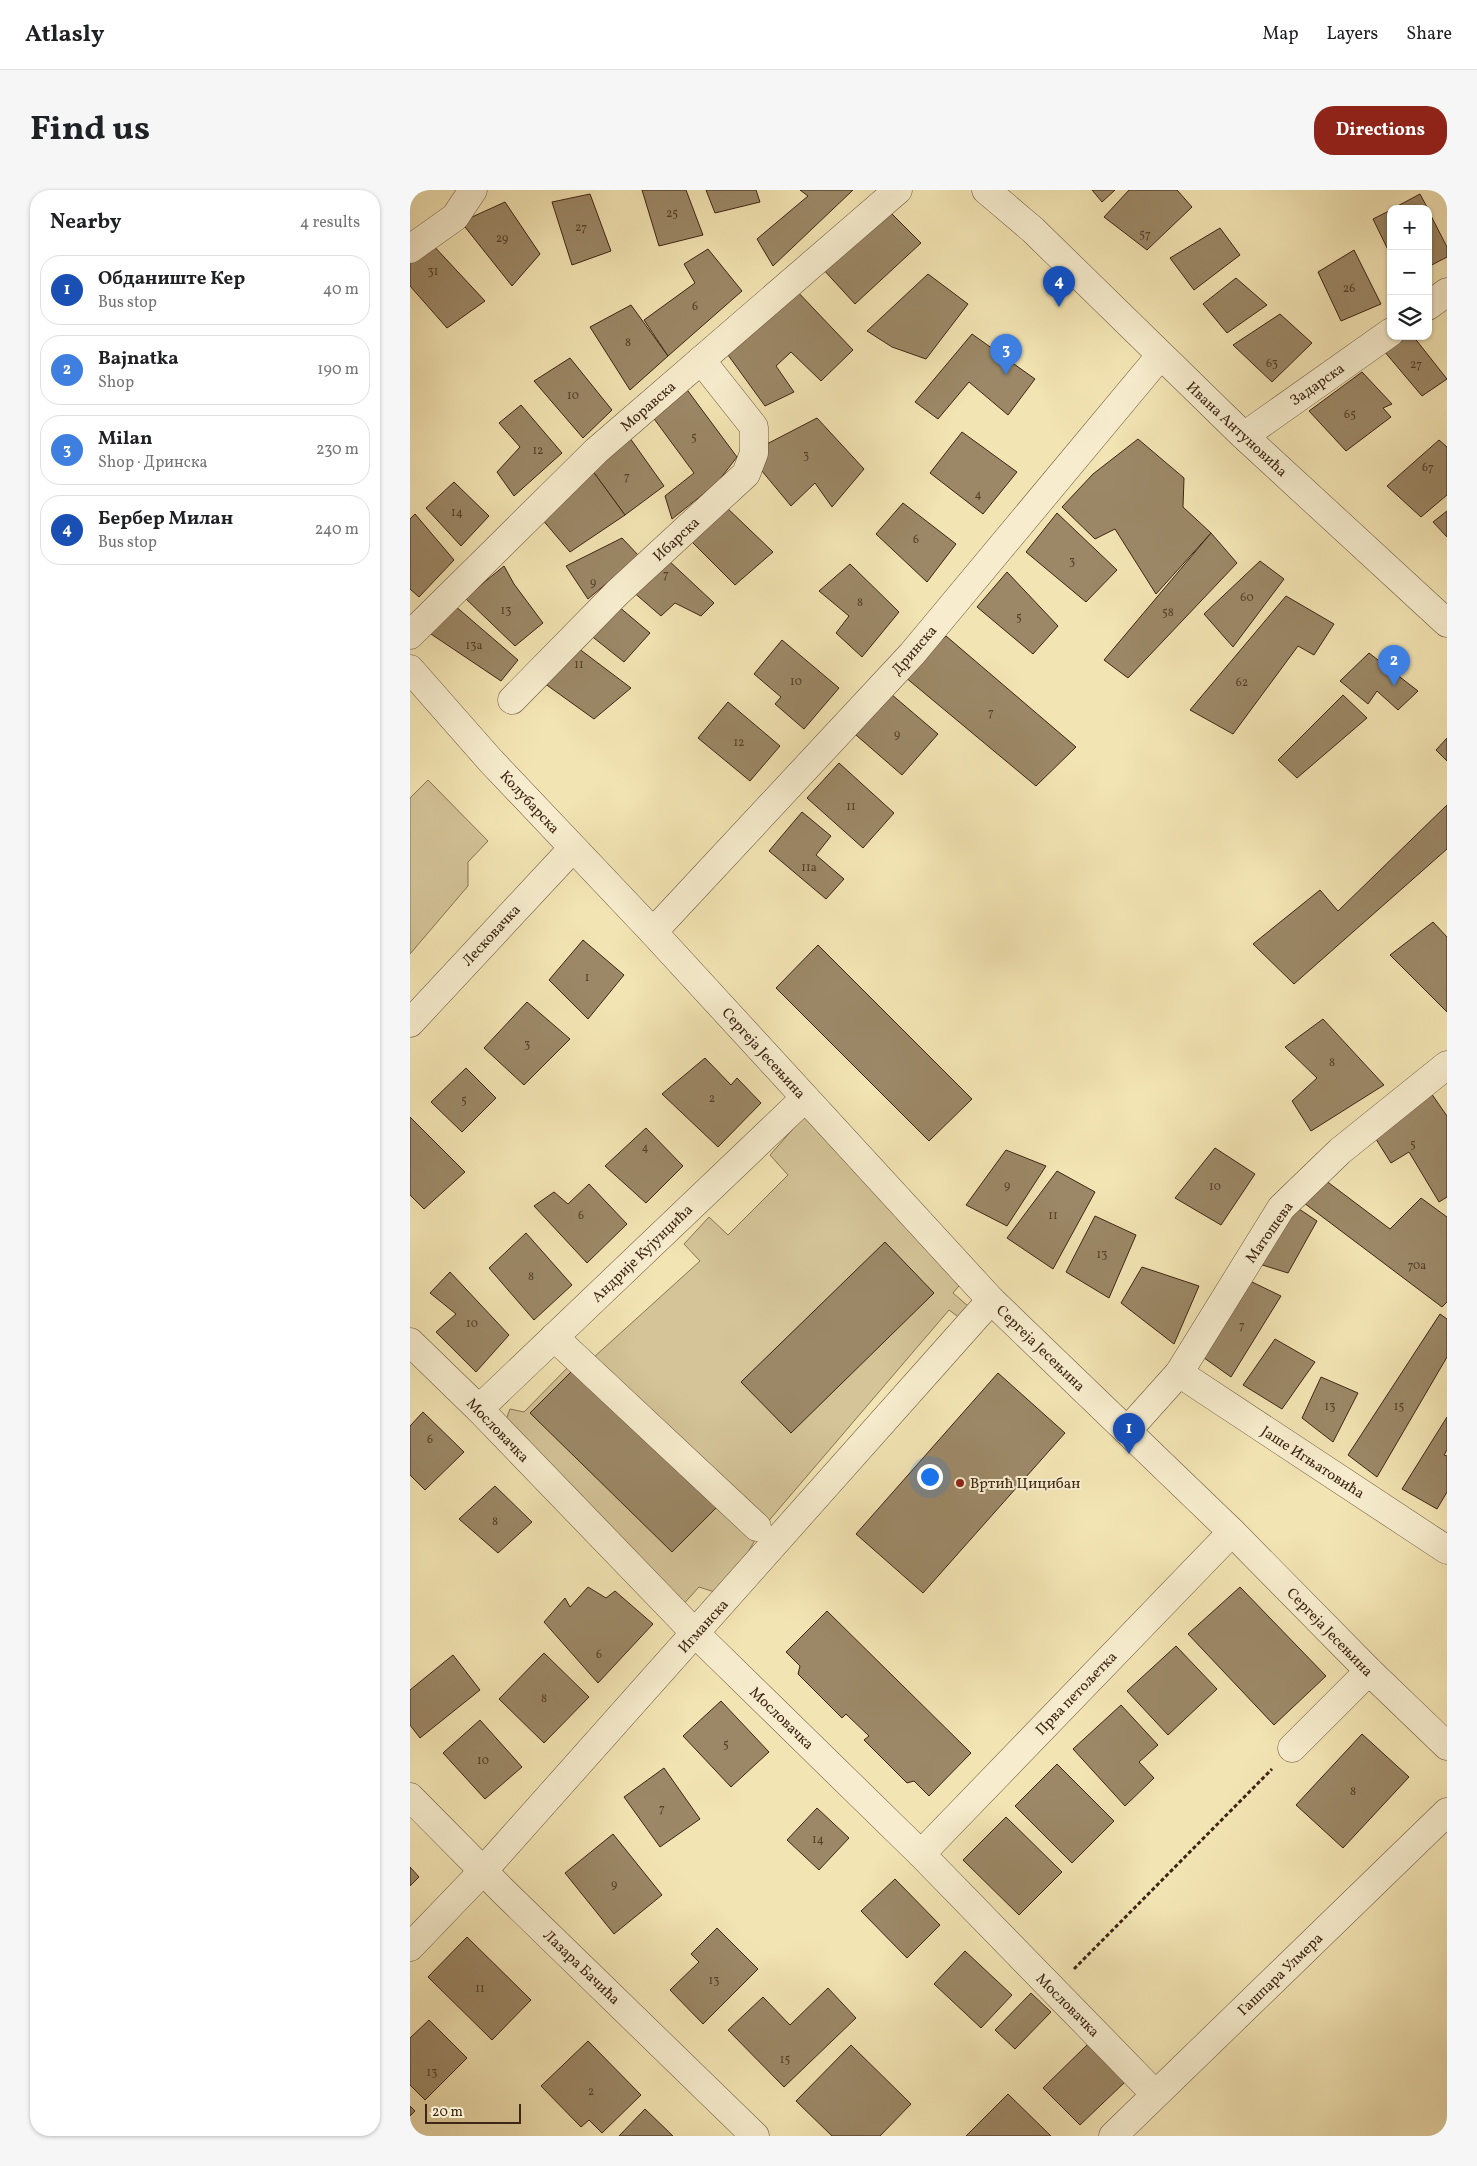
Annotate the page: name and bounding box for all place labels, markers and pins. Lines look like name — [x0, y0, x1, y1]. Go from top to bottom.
pin: 4 — [1043, 266, 1075, 307]
pin: 3 — [990, 334, 1022, 375]
pin: 2 — [1378, 645, 1410, 686]
pin: 1 — [1113, 1413, 1145, 1454]
place label: Вртић Цицибан — [970, 1474, 1080, 1495]
marker: Вртић Цицибан — [954, 1477, 966, 1489]

